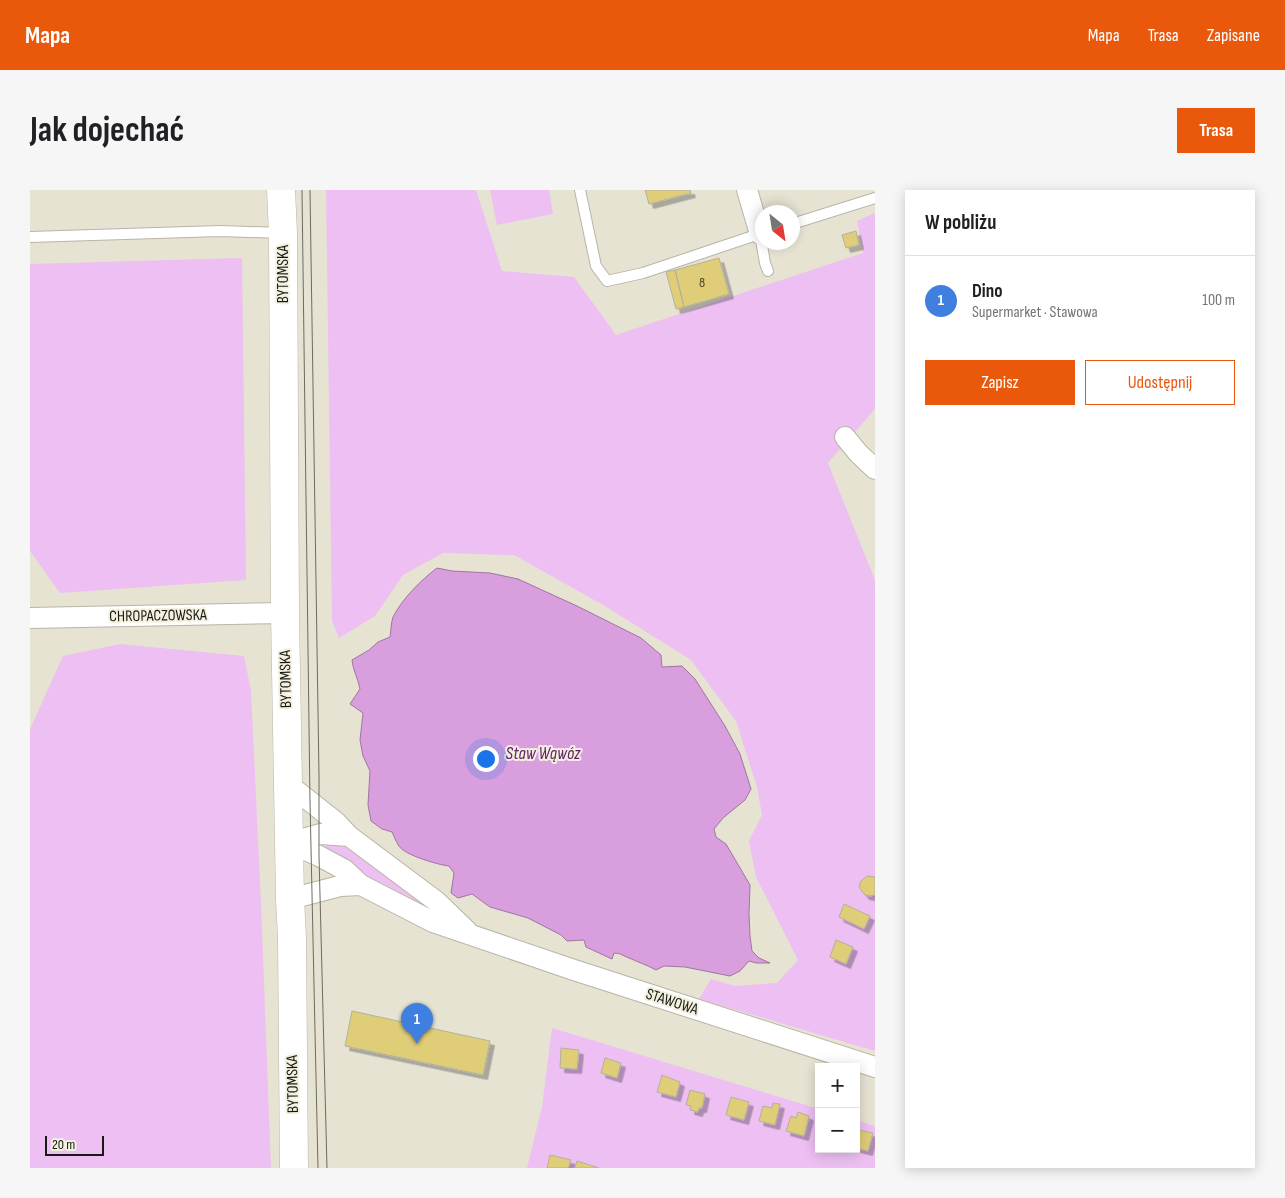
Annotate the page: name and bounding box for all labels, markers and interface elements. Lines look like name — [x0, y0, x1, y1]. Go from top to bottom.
text: Mapa — [25, 21, 70, 50]
text: Mapa — [1088, 25, 1120, 46]
text: Trasa — [1148, 25, 1179, 46]
text: Zapisane — [1207, 25, 1260, 46]
button: Trasa — [1177, 108, 1255, 153]
text: Jak dojechać — [30, 109, 184, 152]
north arrow — [755, 205, 800, 250]
text: W pobliżu — [925, 210, 996, 235]
street label: BYTOMSKA — [274, 245, 293, 303]
house number: 8 — [699, 274, 705, 291]
text: Dino — [972, 280, 1002, 303]
text: 1 — [938, 291, 944, 310]
text: 100 m — [1202, 291, 1235, 310]
text: Supermarket · Stawowa — [972, 303, 1098, 322]
button: Zapisz — [925, 360, 1075, 405]
button: Udostępnij — [1085, 360, 1235, 405]
street label: CHROPACZOWSKA — [109, 606, 207, 626]
street label: BYTOMSKA — [276, 650, 296, 708]
water label: Staw Wąwóz — [506, 743, 581, 764]
your location — [473, 746, 499, 772]
street label: STAWOWA — [643, 985, 701, 1019]
pin: 1 — [401, 1003, 433, 1044]
street label: BYTOMSKA — [283, 1055, 303, 1113]
map controls — [815, 1063, 860, 1153]
button: + — [815, 1063, 860, 1108]
button: − — [815, 1108, 860, 1153]
scale bar — [45, 1133, 104, 1156]
text: 20 m — [52, 1136, 75, 1153]

